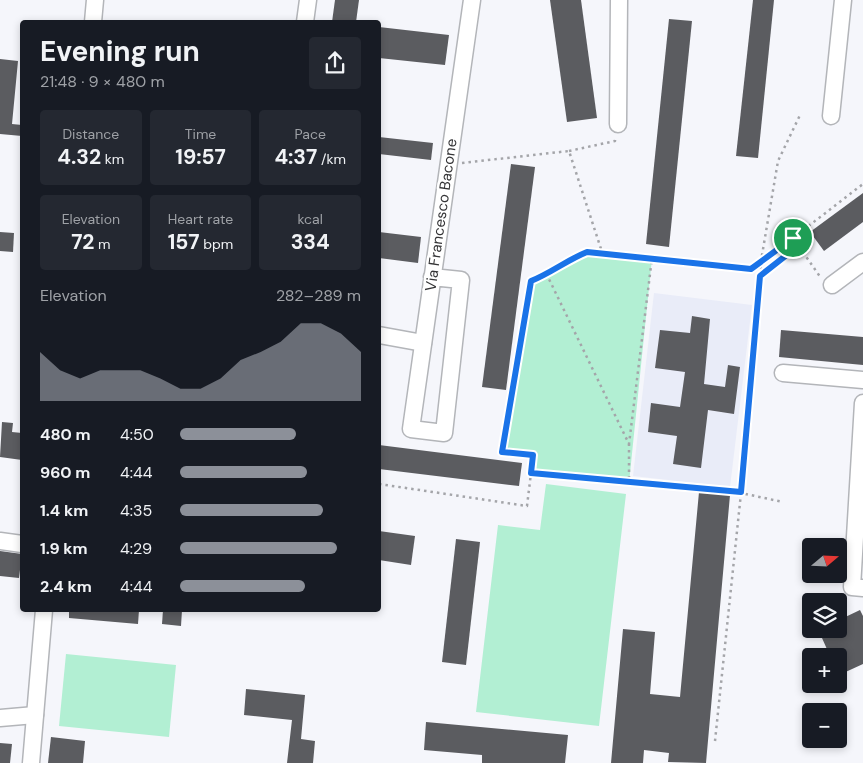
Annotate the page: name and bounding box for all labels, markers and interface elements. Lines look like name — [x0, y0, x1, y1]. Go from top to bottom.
text: Evening run — [40, 33, 200, 70]
button: share — [309, 37, 361, 89]
text: 21:48 · 9 × 480 m — [40, 71, 165, 92]
text: Distance — [62, 125, 119, 143]
text: Time — [185, 125, 216, 143]
text: Pace — [294, 125, 326, 143]
street label: Via Francesco Bacone — [420, 137, 462, 293]
text: 4.32 — [57, 143, 101, 171]
text: 19:57 — [175, 143, 226, 171]
text: 4:37 — [274, 143, 317, 171]
text: km — [101, 150, 124, 168]
text: /km — [317, 150, 346, 168]
text: Elevation — [62, 210, 120, 228]
text: Heart rate — [168, 210, 233, 228]
text: kcal — [298, 210, 323, 228]
pin — [772, 217, 814, 259]
icon: arrive — [779, 224, 807, 252]
text: 72 — [71, 228, 94, 256]
text: 157 — [168, 228, 200, 256]
text: 334 — [291, 228, 330, 256]
text: m — [94, 235, 111, 253]
text: bpm — [200, 235, 233, 253]
text: Elevation — [40, 285, 107, 306]
text: 282–289 m — [276, 285, 361, 306]
text: 480 m — [40, 424, 91, 445]
text: 4:50 — [120, 424, 154, 445]
text: 960 m — [40, 462, 90, 483]
text: 4:44 — [120, 462, 152, 483]
text: 1.4 km — [40, 500, 88, 521]
text: 4:35 — [120, 500, 152, 521]
text: 1.9 km — [40, 538, 88, 559]
text: 4:29 — [120, 538, 152, 559]
north arrow — [802, 538, 848, 582]
map controls — [802, 538, 847, 748]
text: 2.4 km — [40, 576, 92, 597]
text: 4:44 — [120, 576, 152, 597]
button: layers — [802, 593, 847, 638]
button: + — [802, 648, 847, 693]
button: − — [802, 703, 847, 748]

